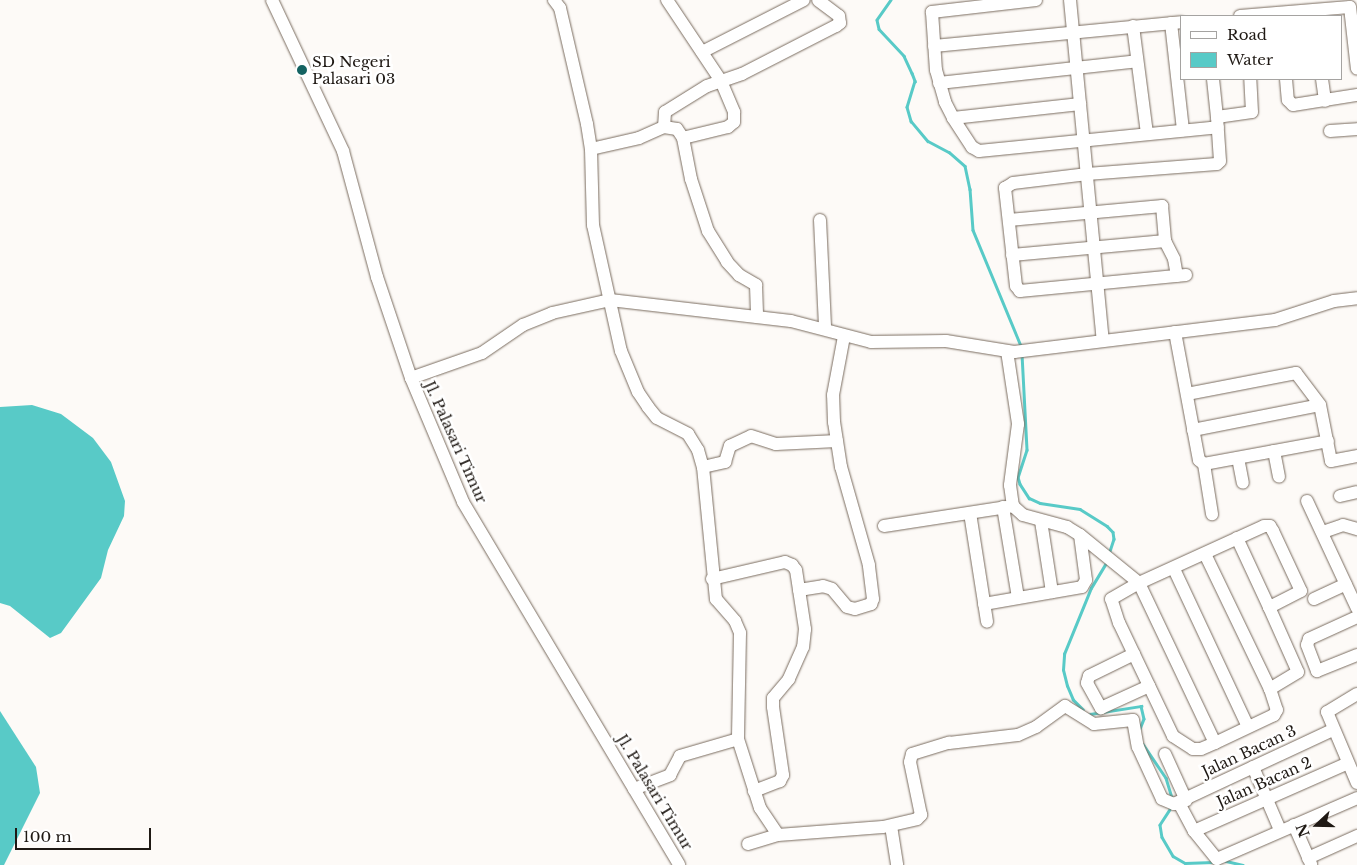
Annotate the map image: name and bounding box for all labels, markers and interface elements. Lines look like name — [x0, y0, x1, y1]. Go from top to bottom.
legend — [1180, 15, 1342, 80]
text: Road — [1227, 25, 1267, 44]
text: Water — [1227, 50, 1273, 69]
place label: SD Negeri Palasari 03 — [312, 52, 395, 87]
marker: SD Negeri Palasari 03 — [296, 64, 308, 76]
street label: Jl. Palasari Timur — [421, 378, 491, 506]
street label: Jalan Bacan 3 — [1199, 721, 1299, 781]
street label: Jl. Palasari Timur — [613, 731, 697, 853]
street label: Jalan Bacan 2 — [1214, 753, 1314, 811]
north arrow — [1292, 800, 1342, 850]
scale bar — [18, 818, 154, 850]
text: N — [1292, 821, 1314, 840]
text: 100 m — [23, 827, 72, 846]

